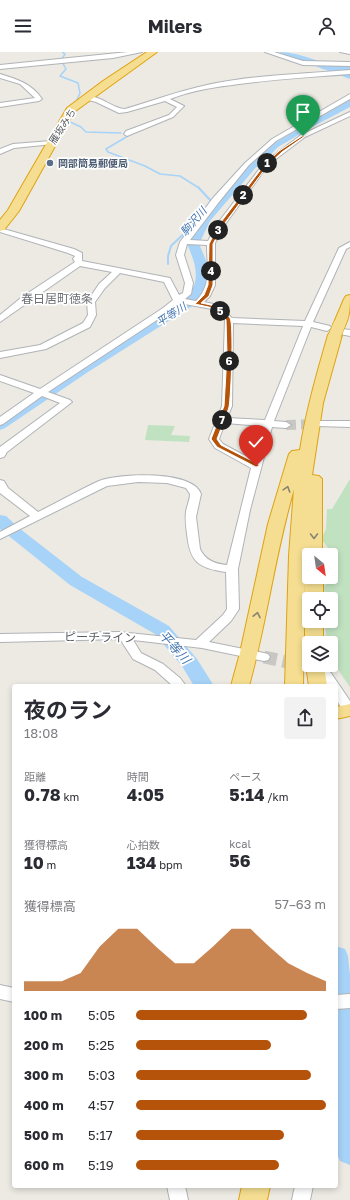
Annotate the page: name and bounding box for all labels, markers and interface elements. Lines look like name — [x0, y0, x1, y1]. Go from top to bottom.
icon: menu — [12, 15, 34, 37]
text: Milers — [148, 15, 202, 37]
icon: person — [316, 15, 338, 37]
pin — [286, 95, 320, 136]
icon: arrive — [292, 101, 314, 123]
street label: 雁坂みち — [46, 106, 78, 146]
pin: 1 — [257, 153, 277, 173]
text: 1 — [264, 156, 270, 169]
place label: 岡部簡易郵便局 — [58, 157, 128, 169]
marker: 岡部簡易郵便局 — [45, 158, 55, 168]
pin: 2 — [233, 185, 253, 205]
text: 2 — [240, 188, 246, 201]
water label: 駒沢川 — [177, 204, 209, 238]
pin: 3 — [208, 220, 228, 240]
text: 3 — [215, 223, 221, 236]
pin: 4 — [201, 261, 221, 281]
text: 4 — [208, 264, 214, 277]
district label: 春日居町徳条 — [21, 291, 93, 306]
water label: 平等川 — [154, 299, 189, 328]
pin: 5 — [210, 301, 230, 321]
text: 5 — [217, 304, 223, 317]
pin: 6 — [219, 351, 239, 371]
text: 6 — [226, 354, 233, 367]
pin: 7 — [212, 410, 232, 430]
text: 7 — [219, 413, 225, 426]
pin — [239, 425, 273, 466]
icon: check — [245, 431, 267, 453]
one-way arrow — [282, 485, 291, 492]
one-way arrow — [310, 533, 318, 539]
north arrow — [302, 548, 338, 584]
map controls — [302, 548, 338, 672]
button: locate — [302, 592, 338, 628]
one-way arrow — [252, 612, 261, 618]
water label: 平等川 — [156, 627, 195, 668]
street label: ピーチライン — [64, 629, 136, 645]
button: layers — [302, 636, 338, 672]
text: 夜のラン — [24, 696, 112, 723]
button: share — [284, 697, 326, 739]
text: 18:08 — [24, 725, 58, 741]
text: 距離 — [24, 770, 46, 783]
text: 時間 — [127, 770, 149, 783]
text: ペース — [229, 770, 262, 783]
text: 0.78 — [24, 784, 61, 805]
text: 4:05 — [127, 784, 164, 805]
text: 5:14 — [229, 784, 265, 805]
text: km — [61, 790, 79, 803]
text: /km — [265, 790, 289, 803]
text: kcal — [229, 837, 251, 850]
text: 獲得標高 — [24, 838, 68, 851]
text: 心拍数 — [127, 838, 160, 851]
text: 56 — [229, 850, 251, 871]
text: 10 — [24, 852, 44, 873]
text: 134 — [127, 852, 156, 873]
text: m — [44, 858, 56, 871]
text: bpm — [156, 858, 182, 871]
text: 57–63 m — [274, 896, 326, 912]
text: 獲得標高 — [24, 898, 76, 914]
text: 100 m — [24, 1007, 62, 1023]
text: 5:05 — [88, 1007, 115, 1023]
text: 200 m — [24, 1037, 63, 1053]
text: 5:25 — [88, 1037, 115, 1053]
text: 300 m — [24, 1067, 63, 1083]
text: 5:03 — [88, 1067, 115, 1083]
text: 400 m — [24, 1097, 64, 1113]
text: 4:57 — [88, 1097, 114, 1113]
text: 500 m — [24, 1127, 63, 1143]
text: 5:17 — [88, 1127, 113, 1143]
text: 600 m — [24, 1157, 64, 1173]
text: 5:19 — [88, 1157, 114, 1173]

